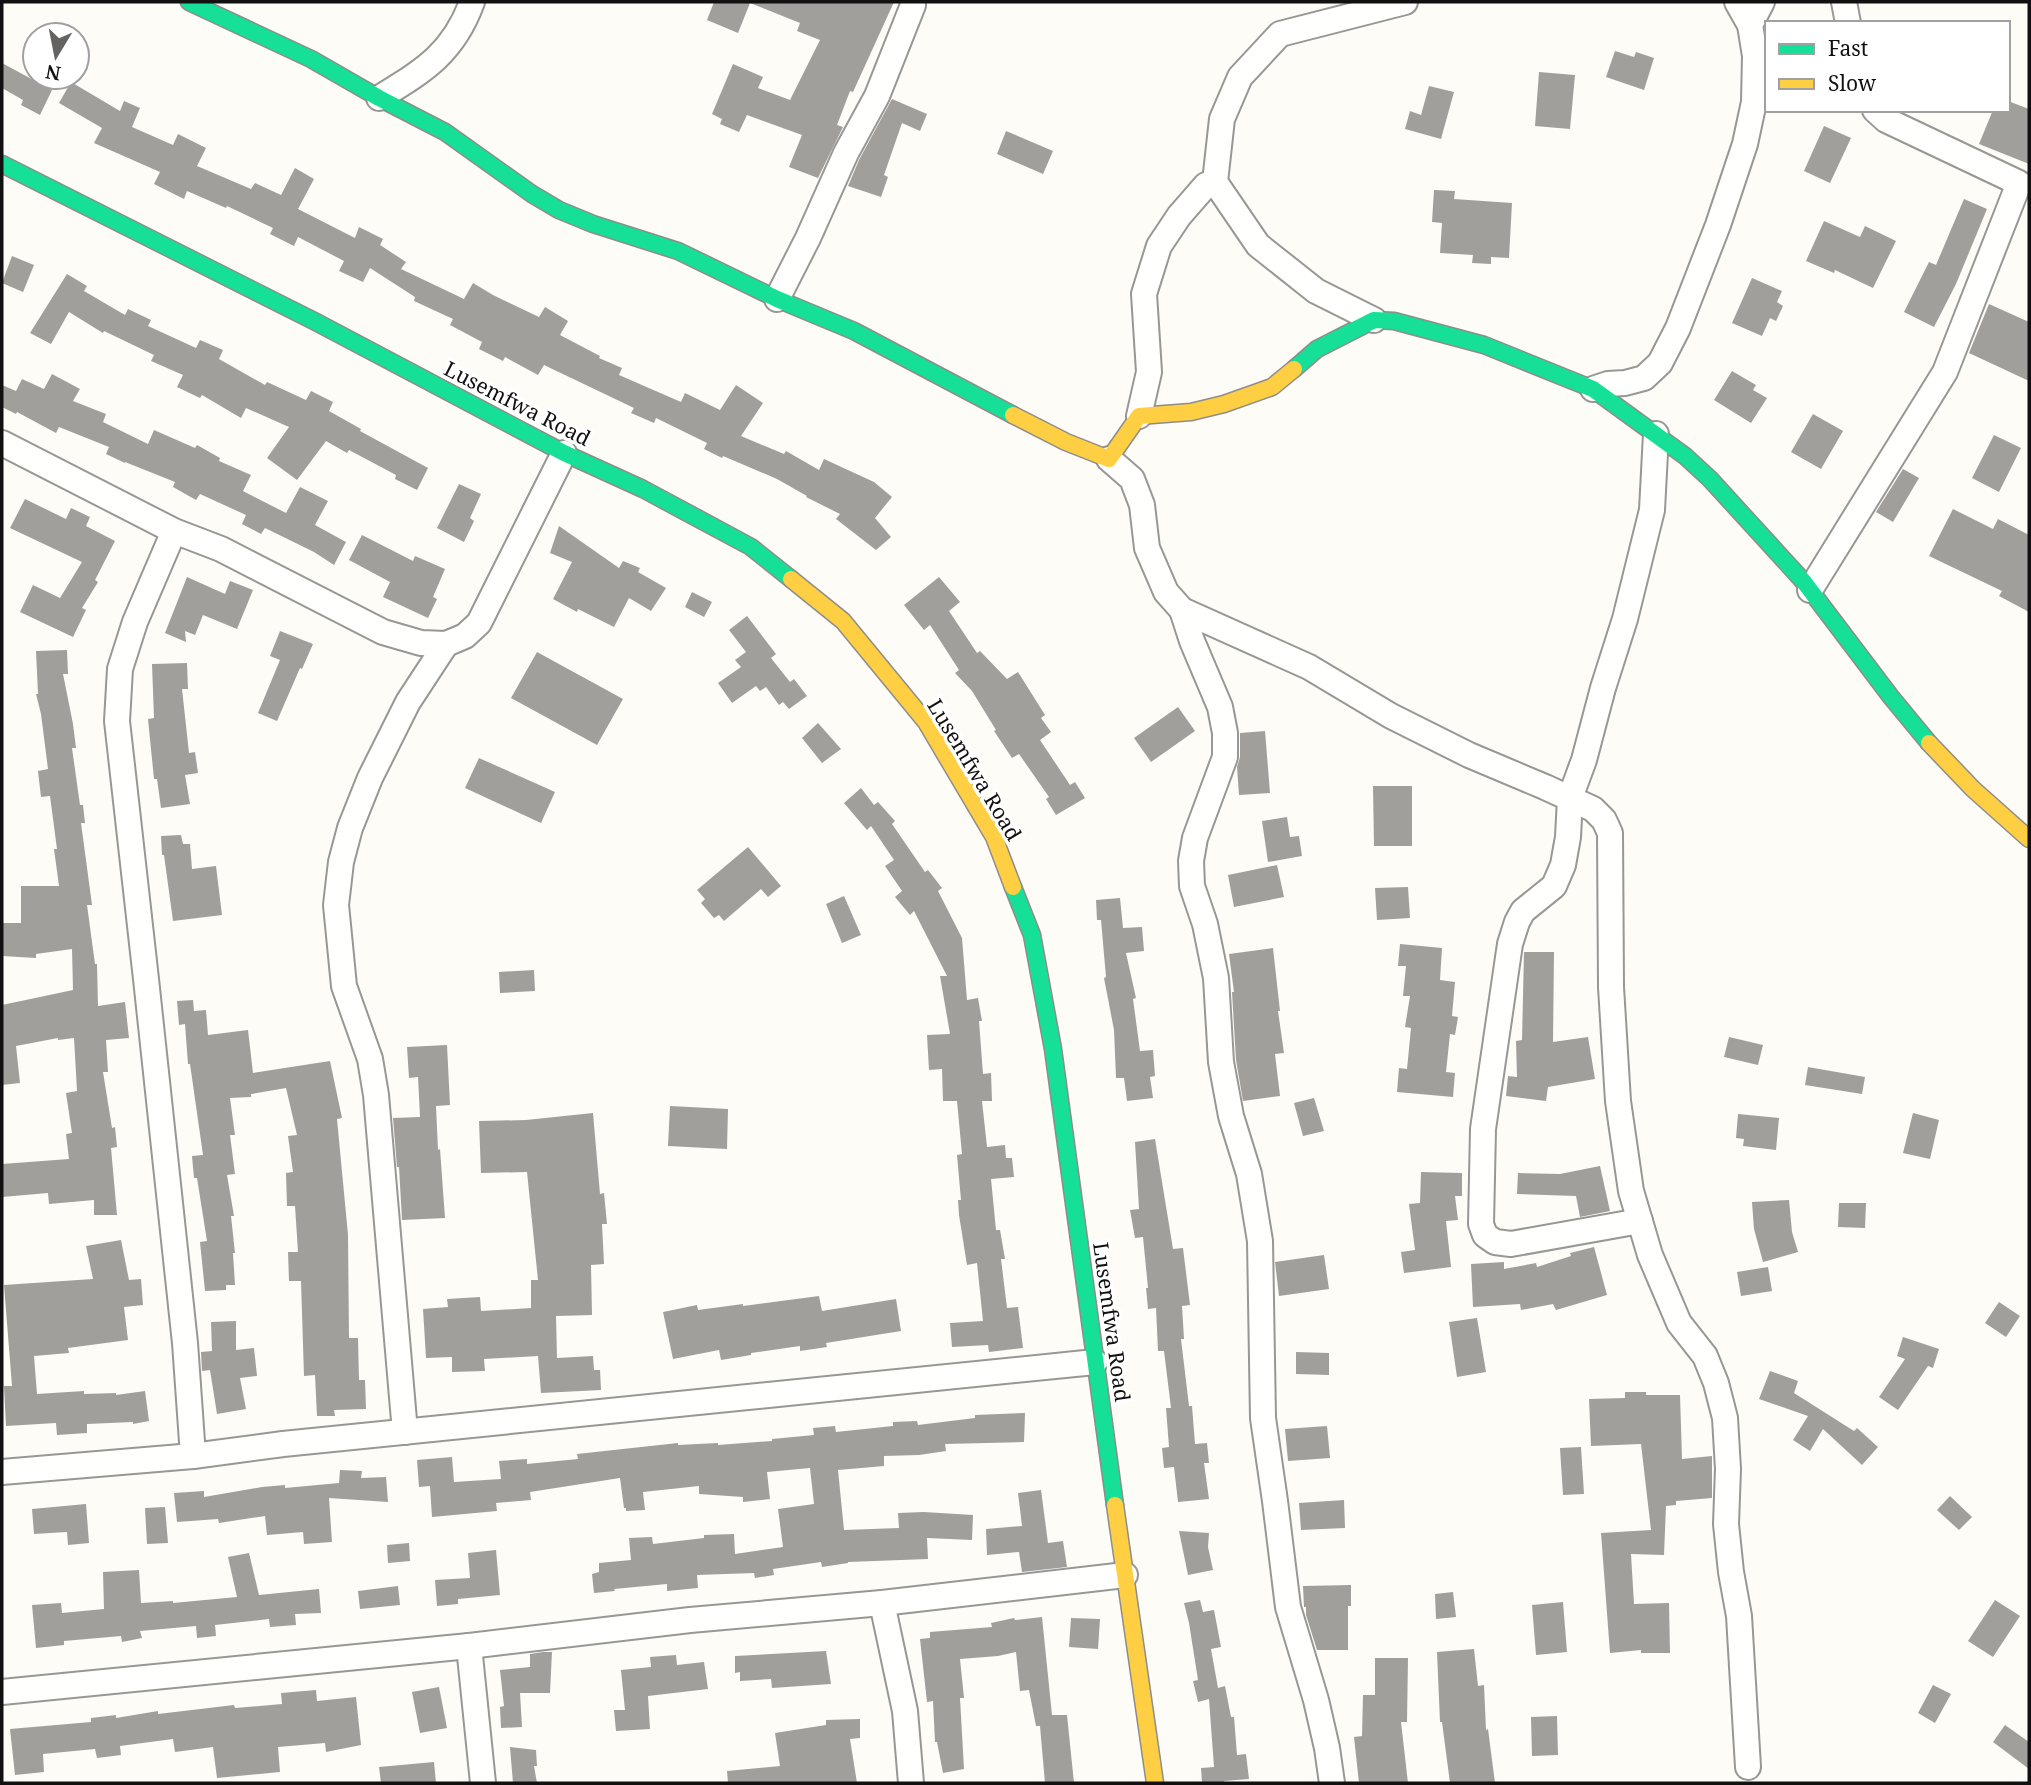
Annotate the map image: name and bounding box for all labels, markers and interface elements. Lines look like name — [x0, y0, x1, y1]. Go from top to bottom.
north arrow — [21, 21, 91, 91]
legend — [1765, 21, 2010, 112]
text: Fast — [1828, 34, 1868, 62]
text: N — [43, 59, 63, 87]
text: Slow — [1828, 69, 1877, 97]
street label: Lusemfwa Road — [439, 354, 595, 452]
street label: Lusemfwa Road — [921, 693, 1028, 846]
street label: Lusemfwa Road — [1087, 1240, 1137, 1403]

